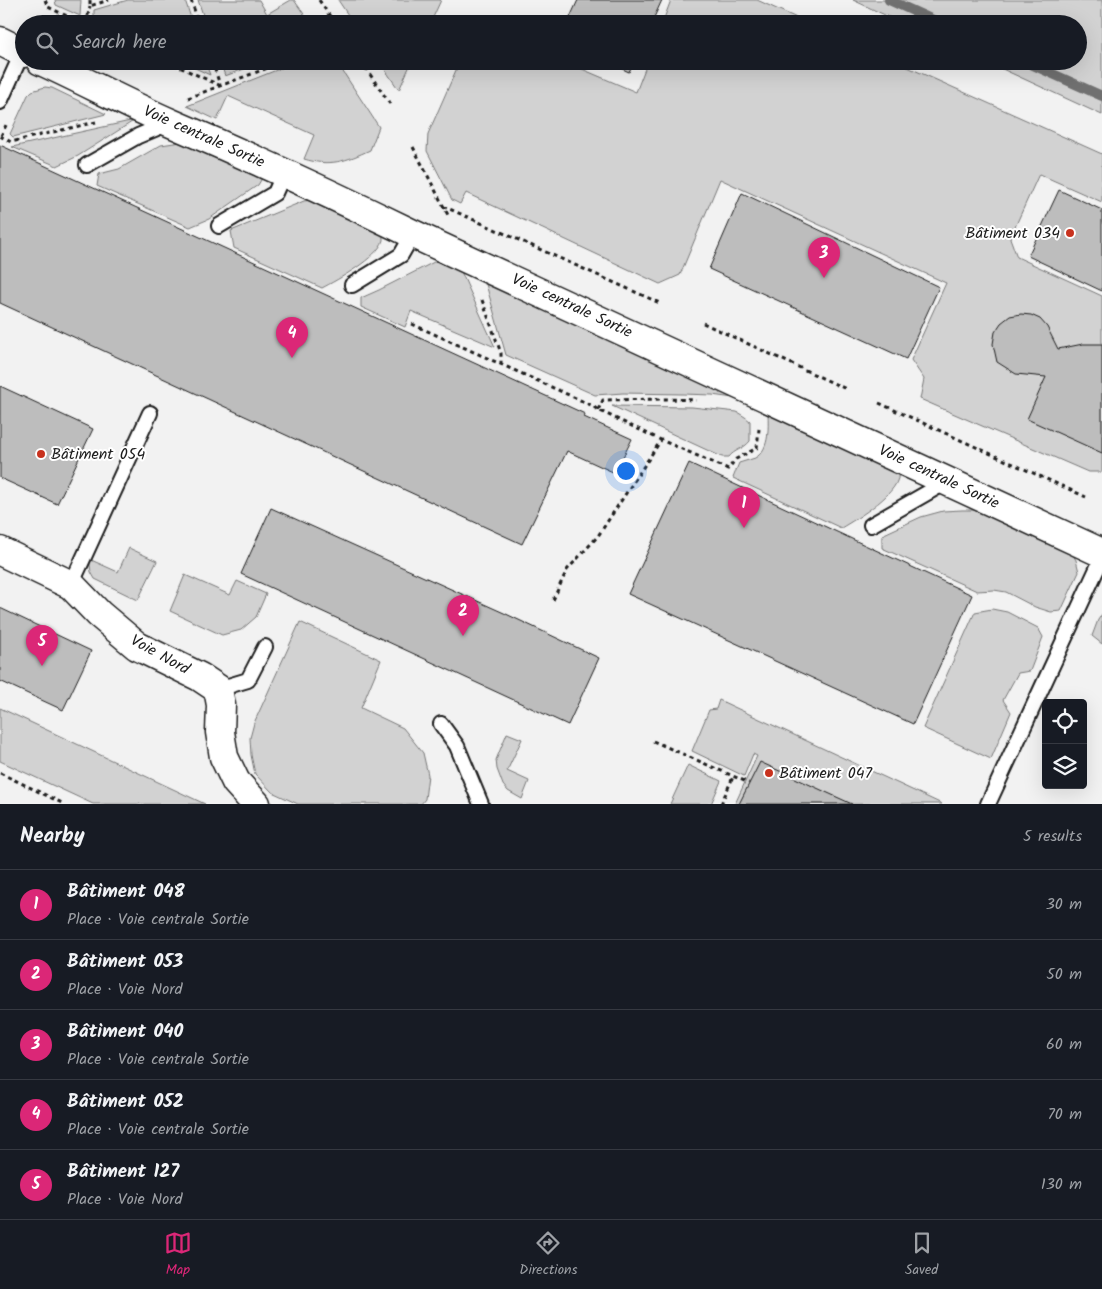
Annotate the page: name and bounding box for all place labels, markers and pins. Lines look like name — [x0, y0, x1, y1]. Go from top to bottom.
place label: Bâtiment 034 — [965, 221, 1060, 246]
marker: Bâtiment 034 — [1064, 227, 1076, 239]
pin: 3 — [808, 237, 840, 278]
pin: 4 — [276, 317, 308, 358]
place label: Bâtiment 054 — [51, 442, 145, 467]
marker: Bâtiment 054 — [35, 448, 47, 460]
pin: 1 — [728, 487, 760, 528]
pin: 2 — [447, 595, 479, 636]
pin: 5 — [26, 625, 58, 666]
place label: Bâtiment 047 — [779, 761, 873, 786]
marker: Bâtiment 047 — [763, 767, 775, 779]

